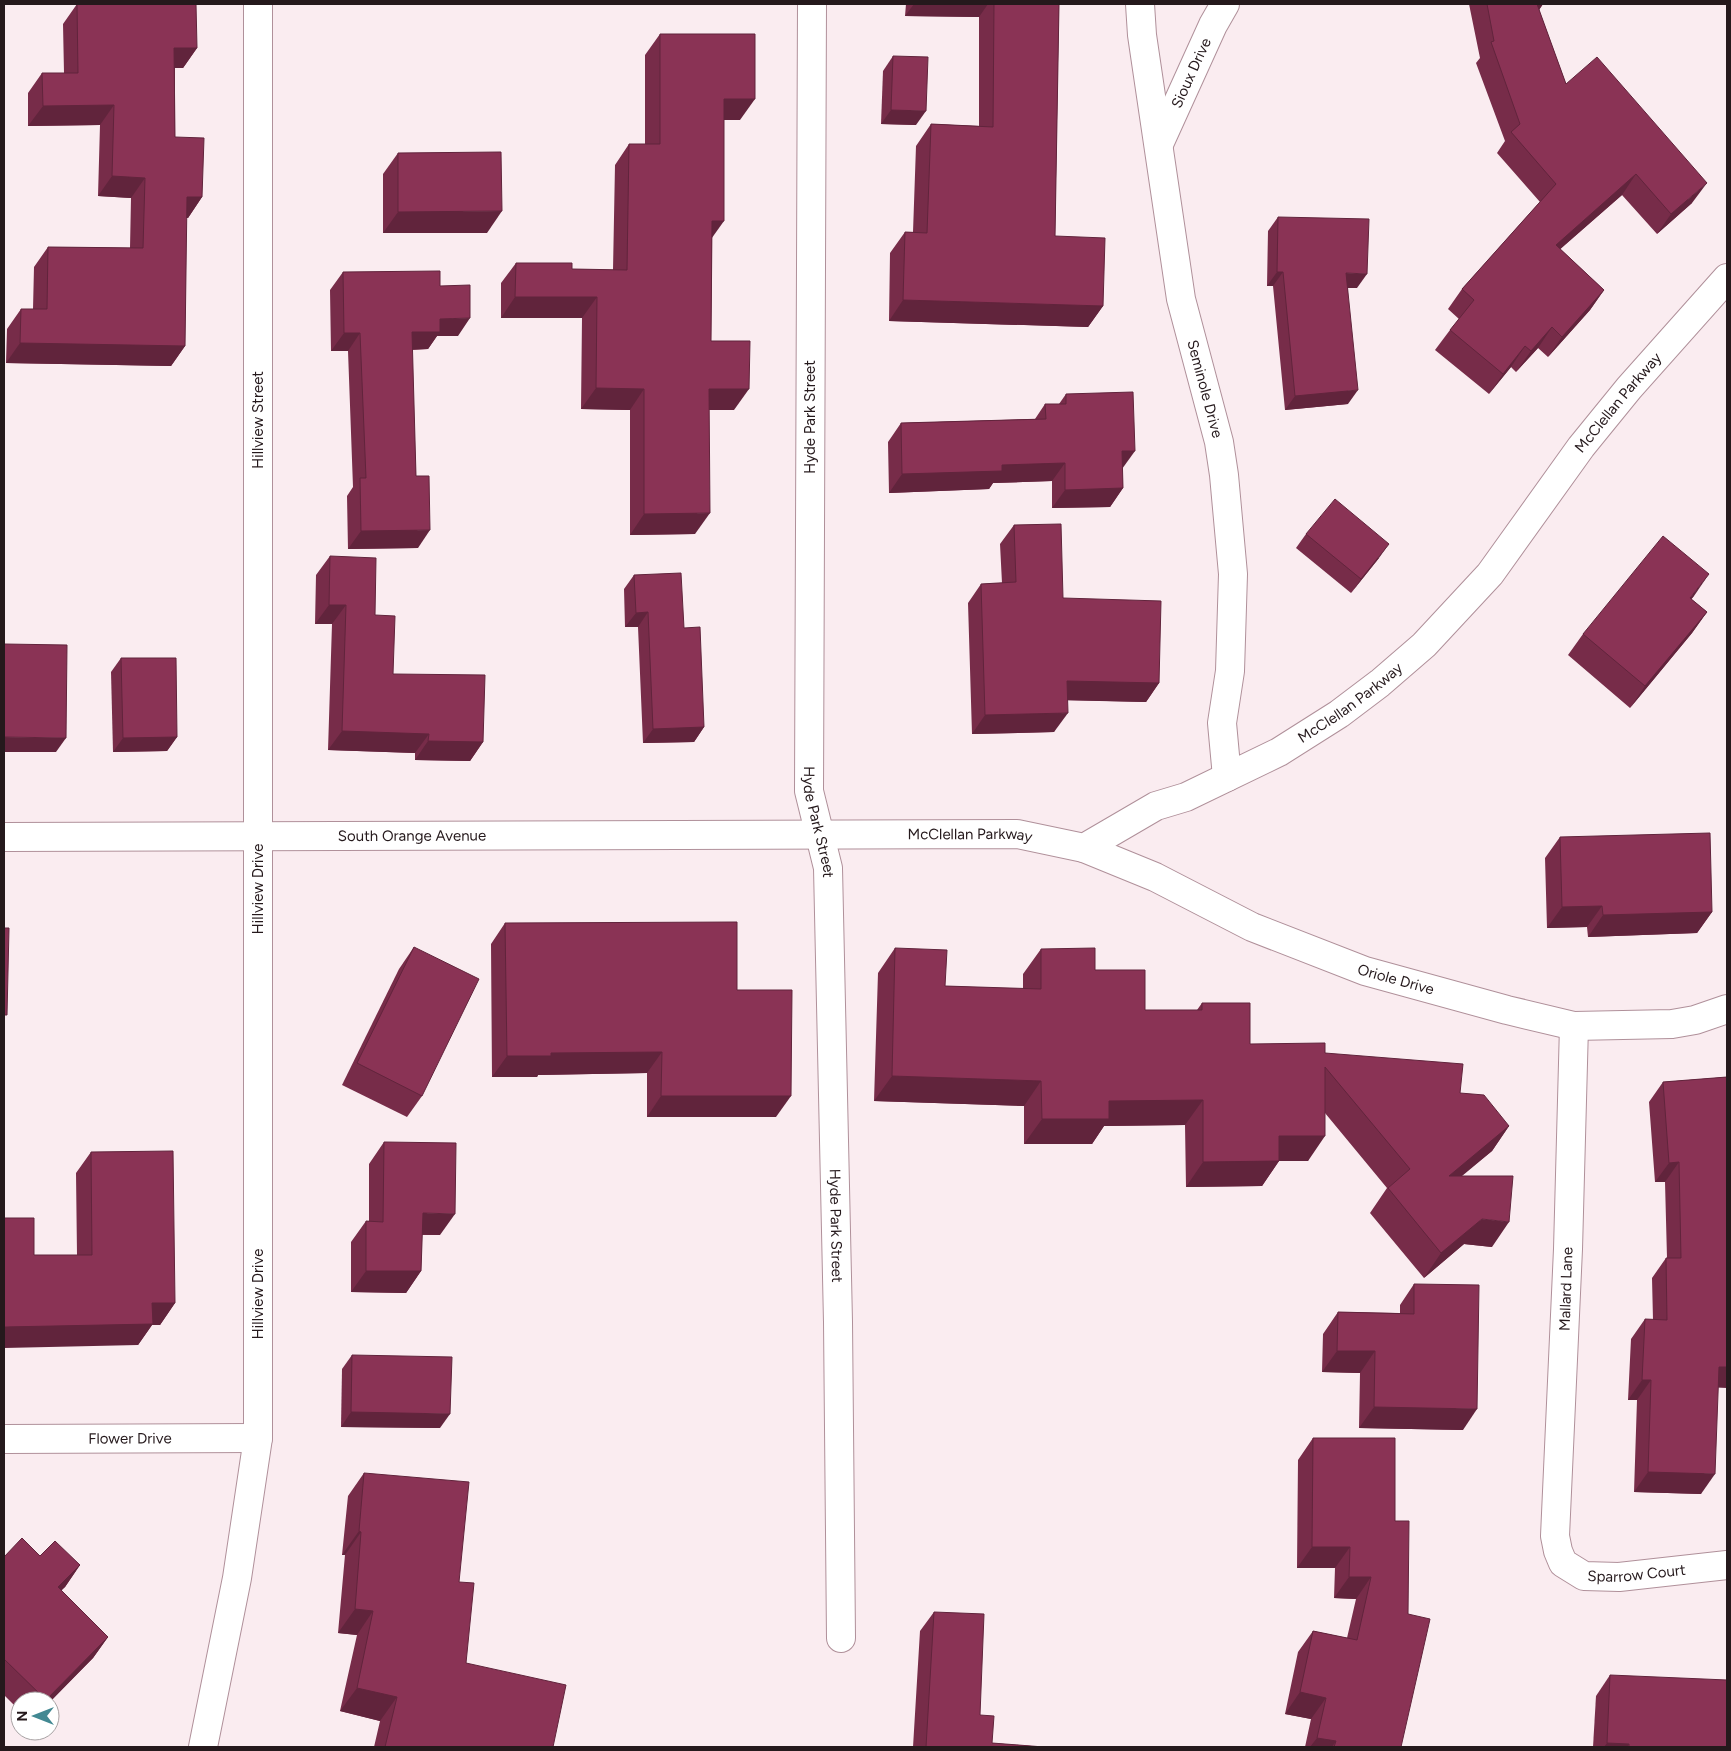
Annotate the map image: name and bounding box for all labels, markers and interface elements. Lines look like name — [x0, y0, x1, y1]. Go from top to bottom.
street label: Sioux Drive — [1167, 35, 1215, 111]
street label: Seminole Drive — [1183, 338, 1227, 440]
street label: McClellan Parkway — [1571, 349, 1665, 456]
street label: Hyde Park Street — [801, 360, 819, 474]
street label: Hillview Street — [249, 371, 267, 469]
street label: McClellan Parkway — [1294, 659, 1406, 747]
street label: Hyde Park Street — [800, 766, 838, 878]
street label: McClellan Parkway — [907, 825, 1034, 846]
street label: South Orange Avenue — [338, 827, 486, 845]
street label: Hillview Drive — [249, 844, 267, 934]
street label: Oriole Drive — [1355, 960, 1436, 999]
street label: Hyde Park Street — [826, 1168, 846, 1283]
street label: Mallard Lane — [1556, 1247, 1576, 1331]
street label: Hillview Drive — [249, 1249, 267, 1339]
street label: Flower Drive — [88, 1429, 172, 1448]
street label: Sparrow Court — [1587, 1561, 1687, 1586]
north arrow — [10, 1691, 60, 1741]
text: N — [14, 1711, 31, 1721]

